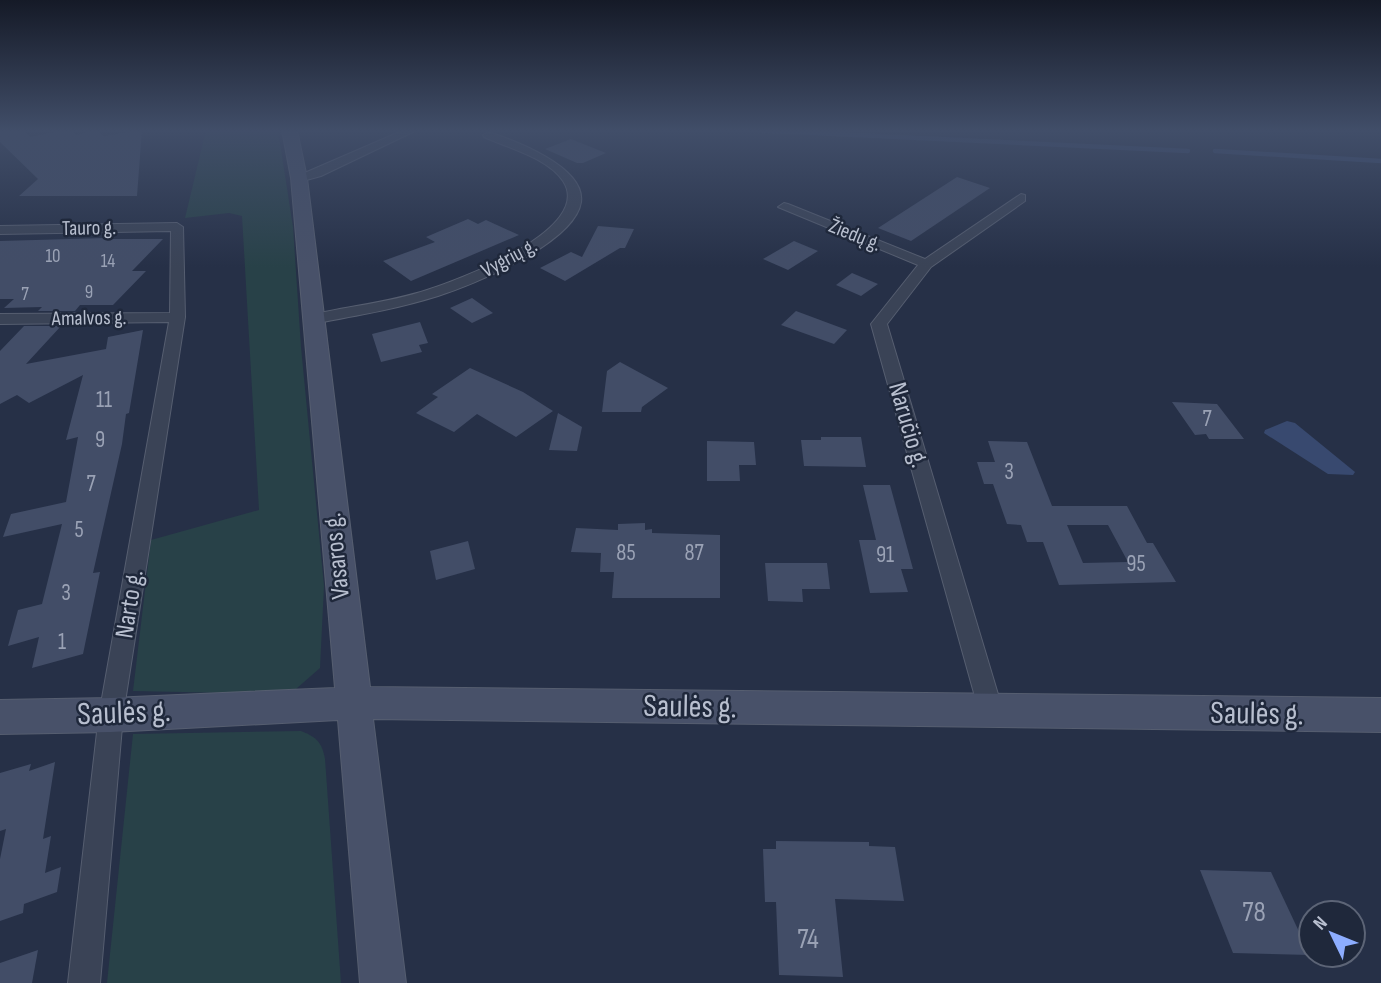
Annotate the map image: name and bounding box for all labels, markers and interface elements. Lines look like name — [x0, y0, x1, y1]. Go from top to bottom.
street label: Žiedų g. — [825, 213, 885, 257]
street label: Tauro g. — [62, 215, 116, 241]
street label: Vygrių g. — [477, 233, 541, 283]
house number: 10 — [45, 245, 61, 268]
house number: 14 — [101, 250, 115, 273]
house number: 9 — [85, 281, 93, 304]
house number: 7 — [21, 283, 29, 306]
street label: Amalvos g. — [50, 305, 127, 331]
street label: Naručio g. — [881, 379, 935, 471]
house number: 11 — [96, 386, 112, 414]
house number: 7 — [1202, 405, 1212, 433]
house number: 9 — [95, 426, 105, 454]
house number: 3 — [1004, 458, 1014, 486]
house number: 7 — [86, 470, 96, 498]
street label: Vasaros g. — [317, 511, 357, 601]
house number: 5 — [74, 516, 84, 544]
house number: 85 — [616, 539, 636, 567]
house number: 87 — [684, 539, 704, 567]
house number: 91 — [876, 541, 894, 569]
house number: 95 — [1126, 550, 1146, 578]
street label: Narto g. — [109, 568, 151, 640]
house number: 3 — [61, 579, 71, 607]
house number: 1 — [58, 628, 66, 656]
street label: Saulės g. — [643, 687, 737, 727]
street label: Saulės g. — [77, 692, 171, 734]
street label: Saulės g. — [1210, 694, 1304, 734]
house number: 78 — [1242, 896, 1266, 929]
north arrow — [1297, 899, 1367, 969]
text: N — [1309, 912, 1333, 935]
house number: 74 — [797, 923, 819, 956]

